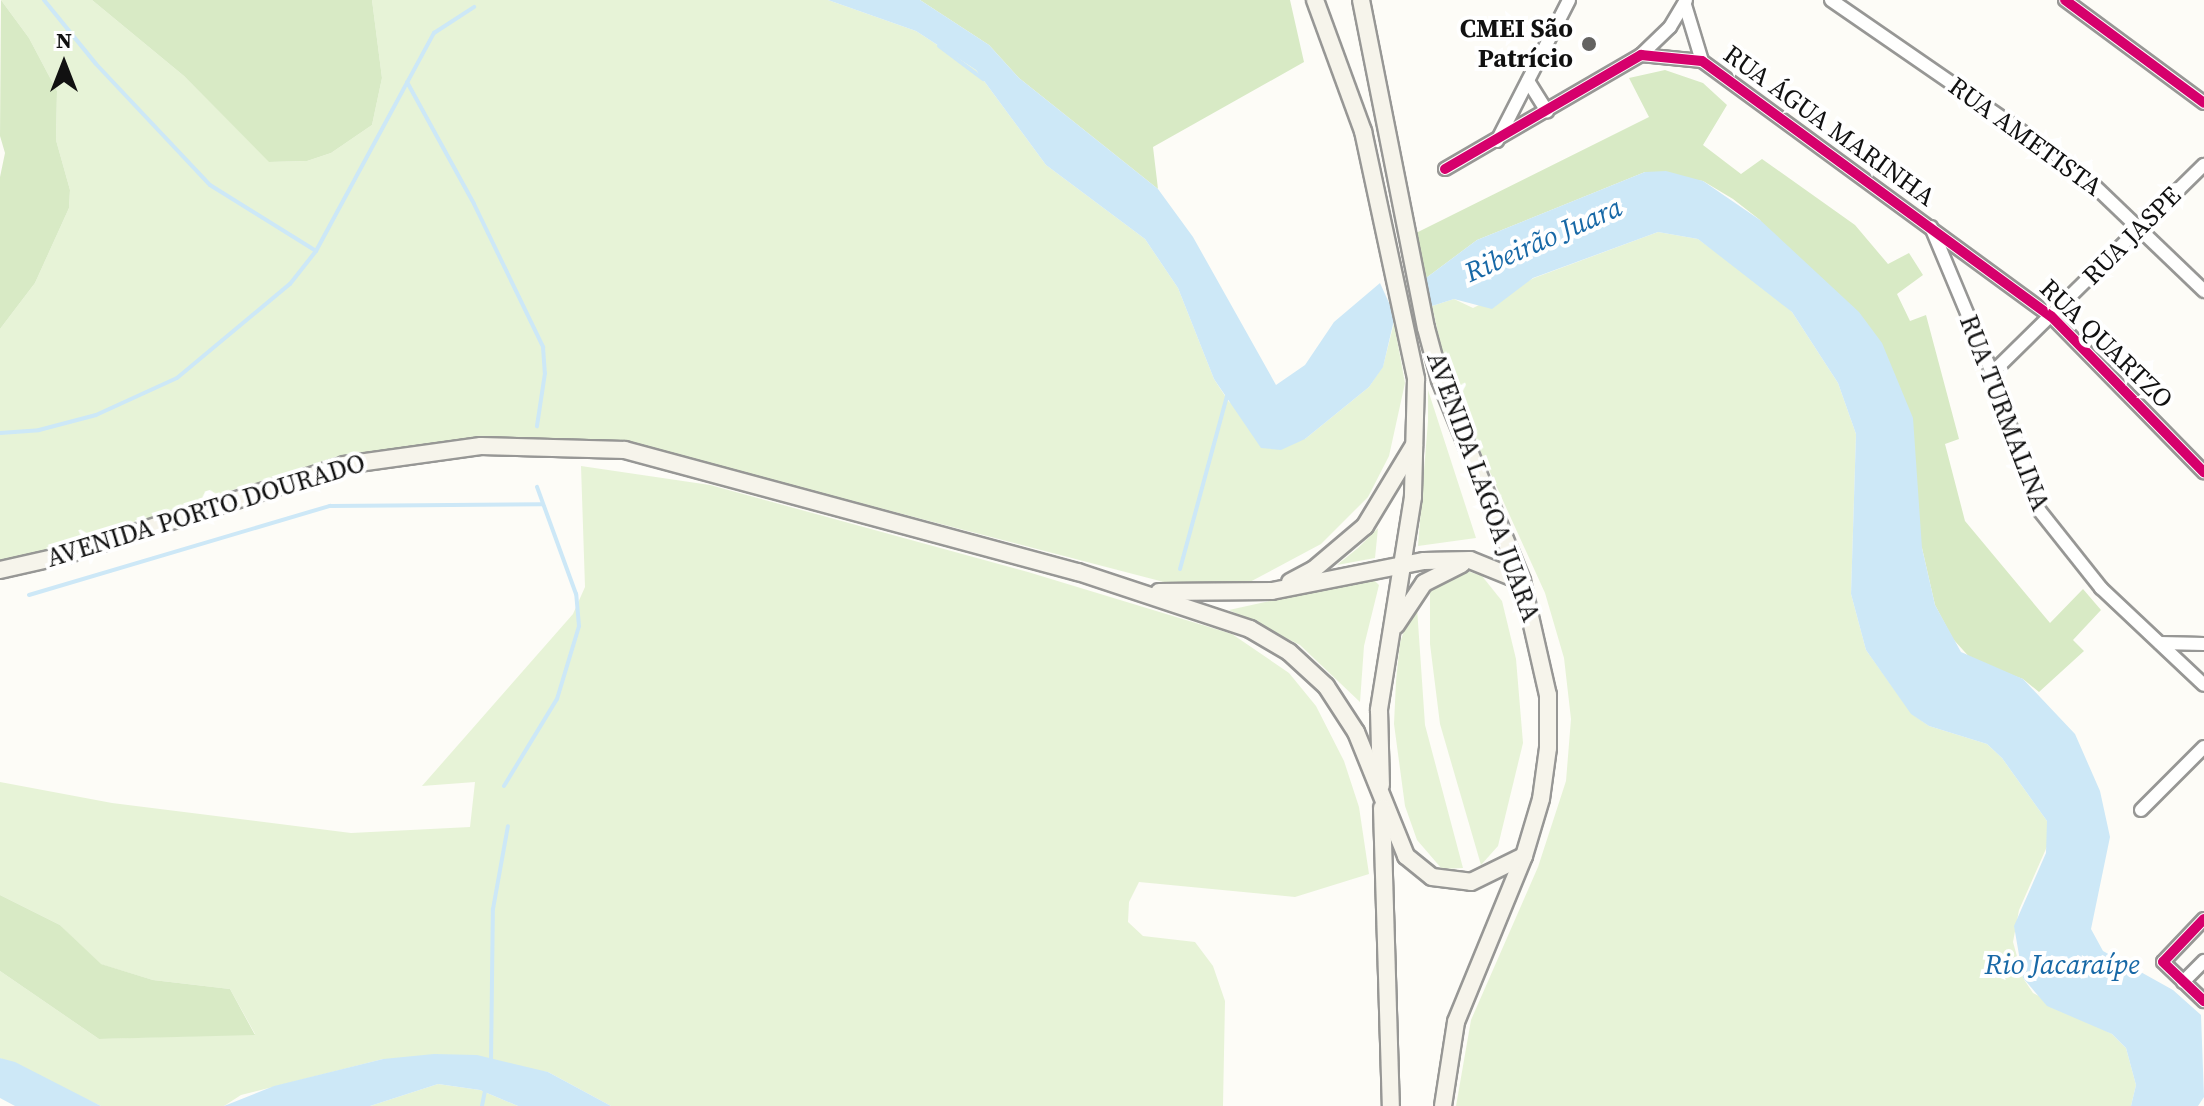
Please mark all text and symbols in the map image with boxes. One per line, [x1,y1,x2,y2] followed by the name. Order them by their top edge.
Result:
[1460,13,1573,74] place label: CMEI São Patrício
[24,24,104,104] north arrow
[56,25,72,55] text: N
[1580,35,1598,53] marker: CMEI São Patrício
[1717,39,1941,213] street label: RUA ÁGUA MARINHA
[1942,71,2108,203] street label: RUA AMETISTA
[2076,180,2188,292] street label: RUA JASPE
[1459,189,1627,289] water label: Ribeirão Juara
[2033,273,2179,415] street label: RUA QUARTZO
[1952,311,2056,515] street label: RUA TURMALINA
[1420,348,1546,626] street label: AVENIDA LAGOA JUARA
[43,448,369,574] street label: AVENIDA PORTO DOURADO
[1984,947,2140,981] water label: Rio Jacaraípe

